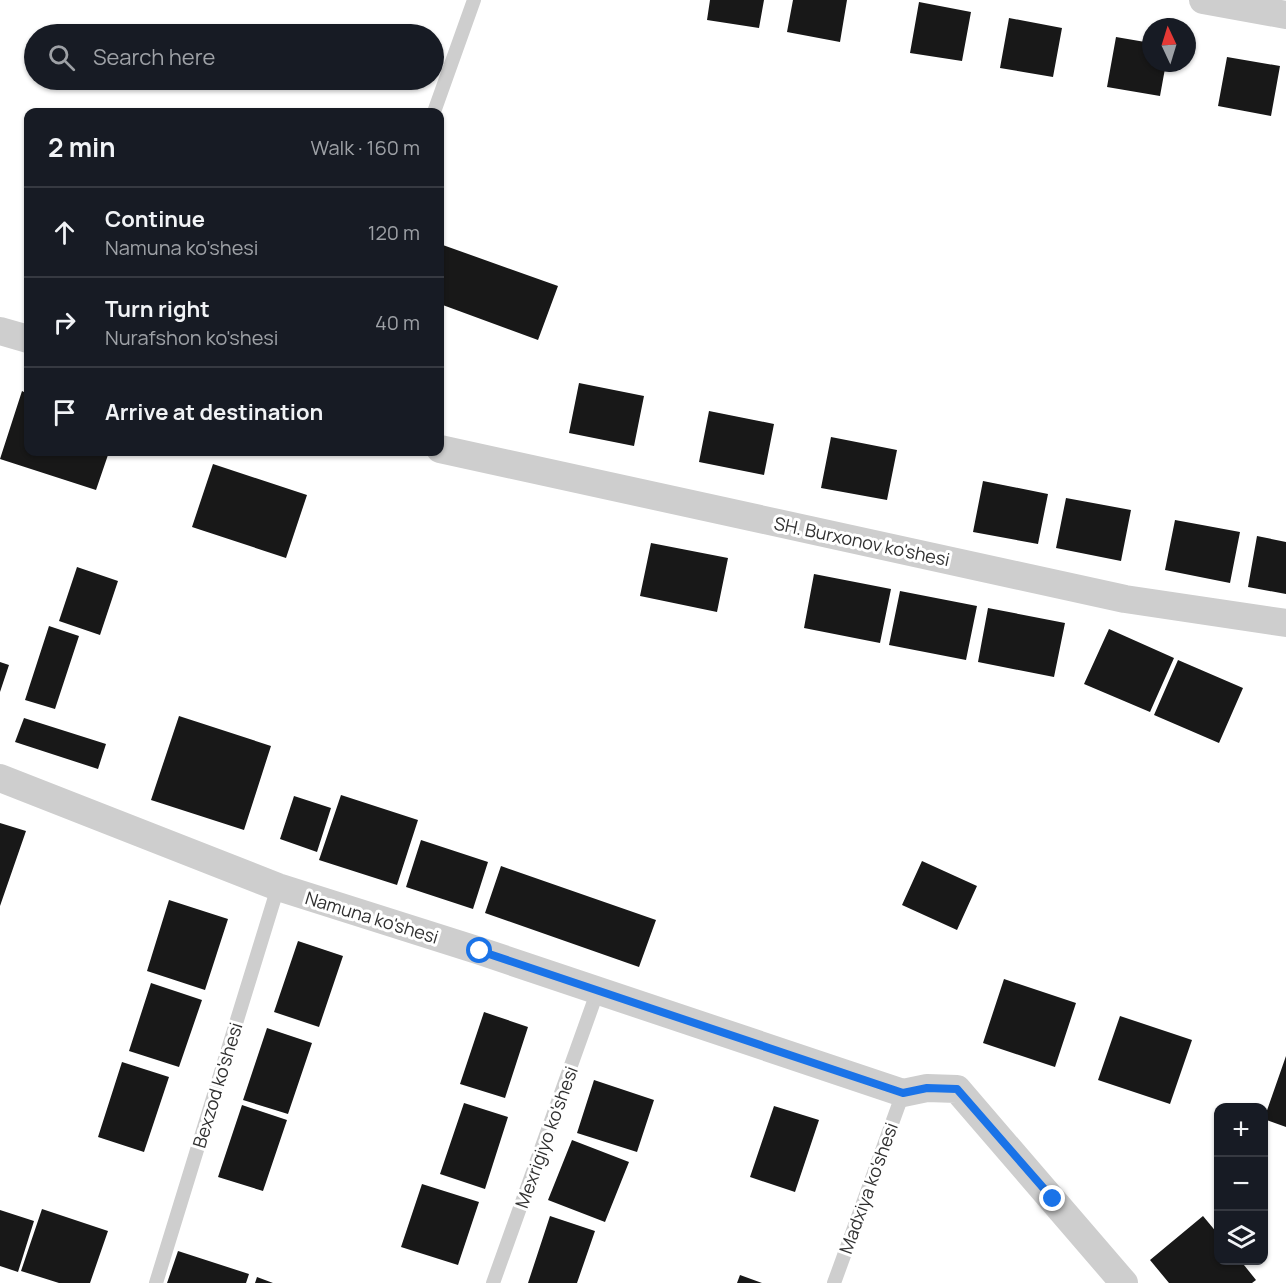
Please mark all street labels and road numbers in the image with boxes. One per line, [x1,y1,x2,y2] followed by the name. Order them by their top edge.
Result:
[772,511,952,571] street label: SH. Burxonov ko'shesi
[302,885,442,949] street label: Namuna ko'shesi
[187,1019,247,1151] street label: Bexzod ko'shesi
[509,1063,583,1211] street label: Mexrigiyo ko'shesi
[833,1119,903,1257] street label: Madxiya ko'shesi

